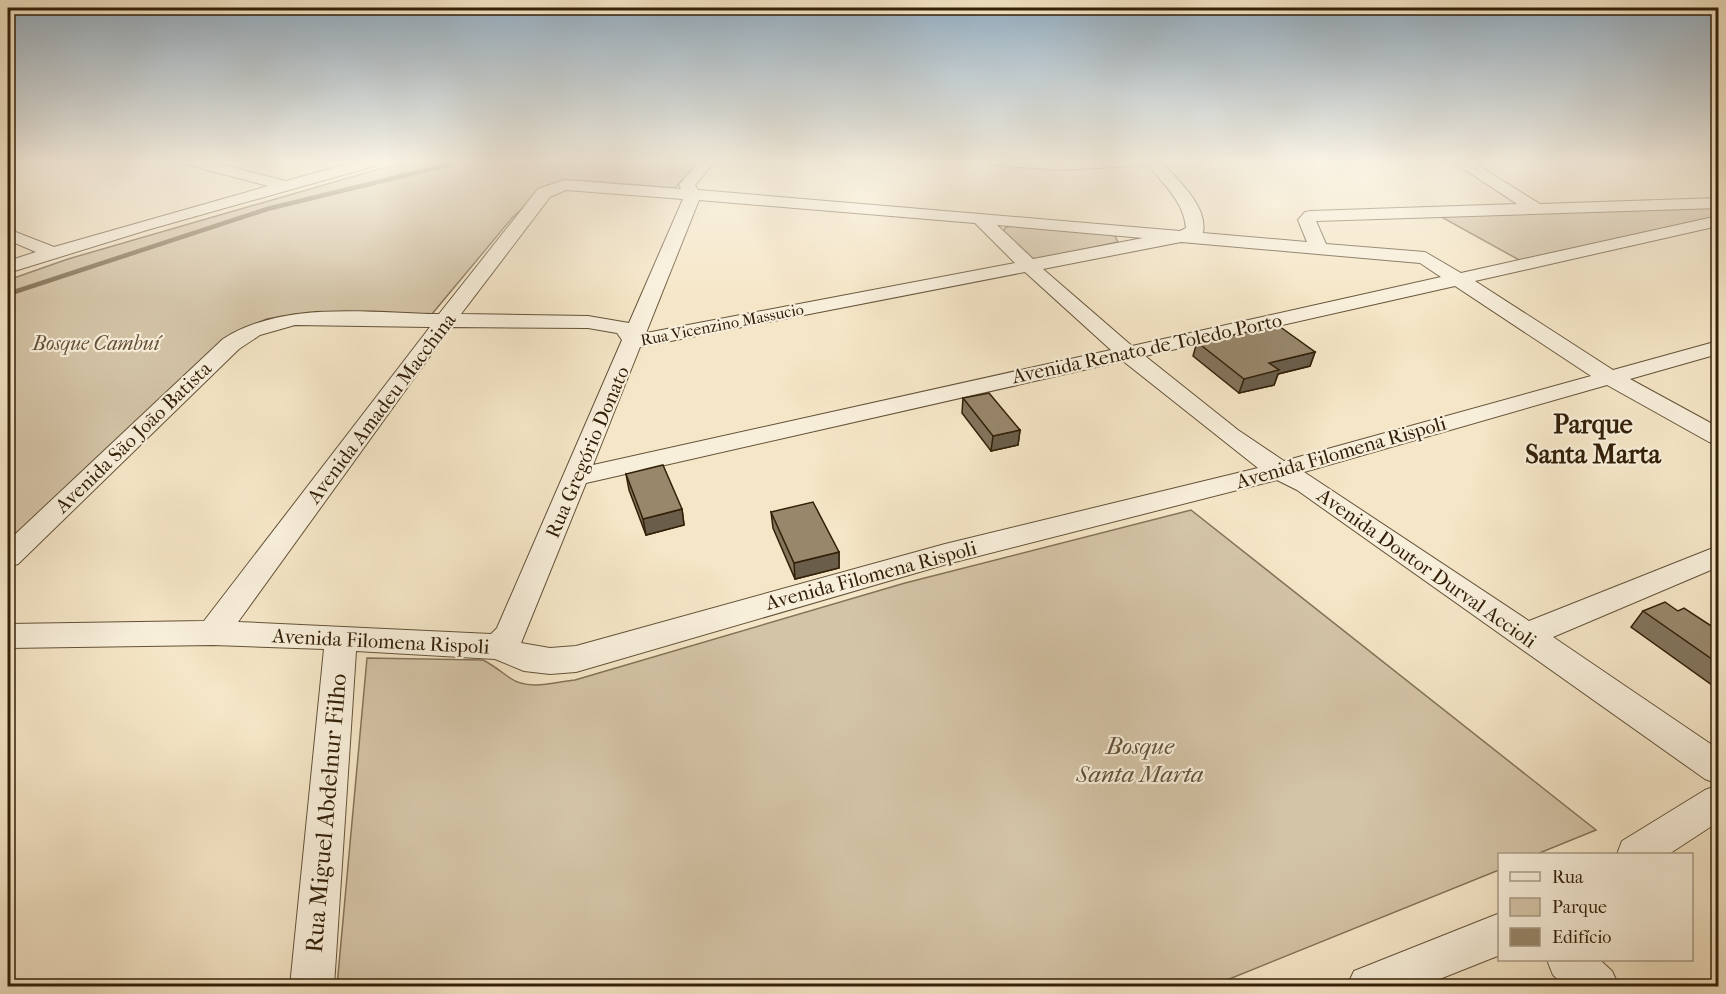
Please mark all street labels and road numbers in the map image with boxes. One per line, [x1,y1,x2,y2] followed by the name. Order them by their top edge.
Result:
[639,299,805,350] street label: Rua Vicenzino Massucio
[302,308,461,509] street label: Avenida Amadeu Macchina
[1009,309,1284,389] street label: Avenida Renato de Toledo Porto
[50,356,217,519] street label: Avenida São João Batista
[541,363,634,541] street label: Rua Gregório Donato
[1232,411,1449,494] street label: Avenida Filomena Rispoli
[1312,483,1541,653] street label: Avenida Doutor Durval Accioli
[762,536,979,615] street label: Avenida Filomena Rispoli
[271,624,490,659] street label: Avenida Filomena Rispoli
[300,672,352,954] street label: Rua Miguel Abdelnur Filho

